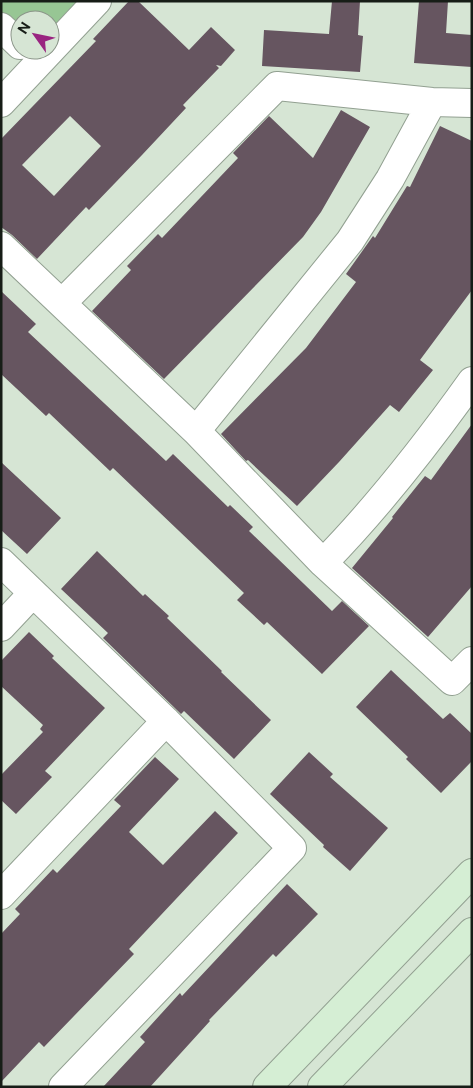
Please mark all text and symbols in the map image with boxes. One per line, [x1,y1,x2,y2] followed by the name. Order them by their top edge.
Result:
[10,10,60,60] north arrow
[14,19,34,37] text: N

